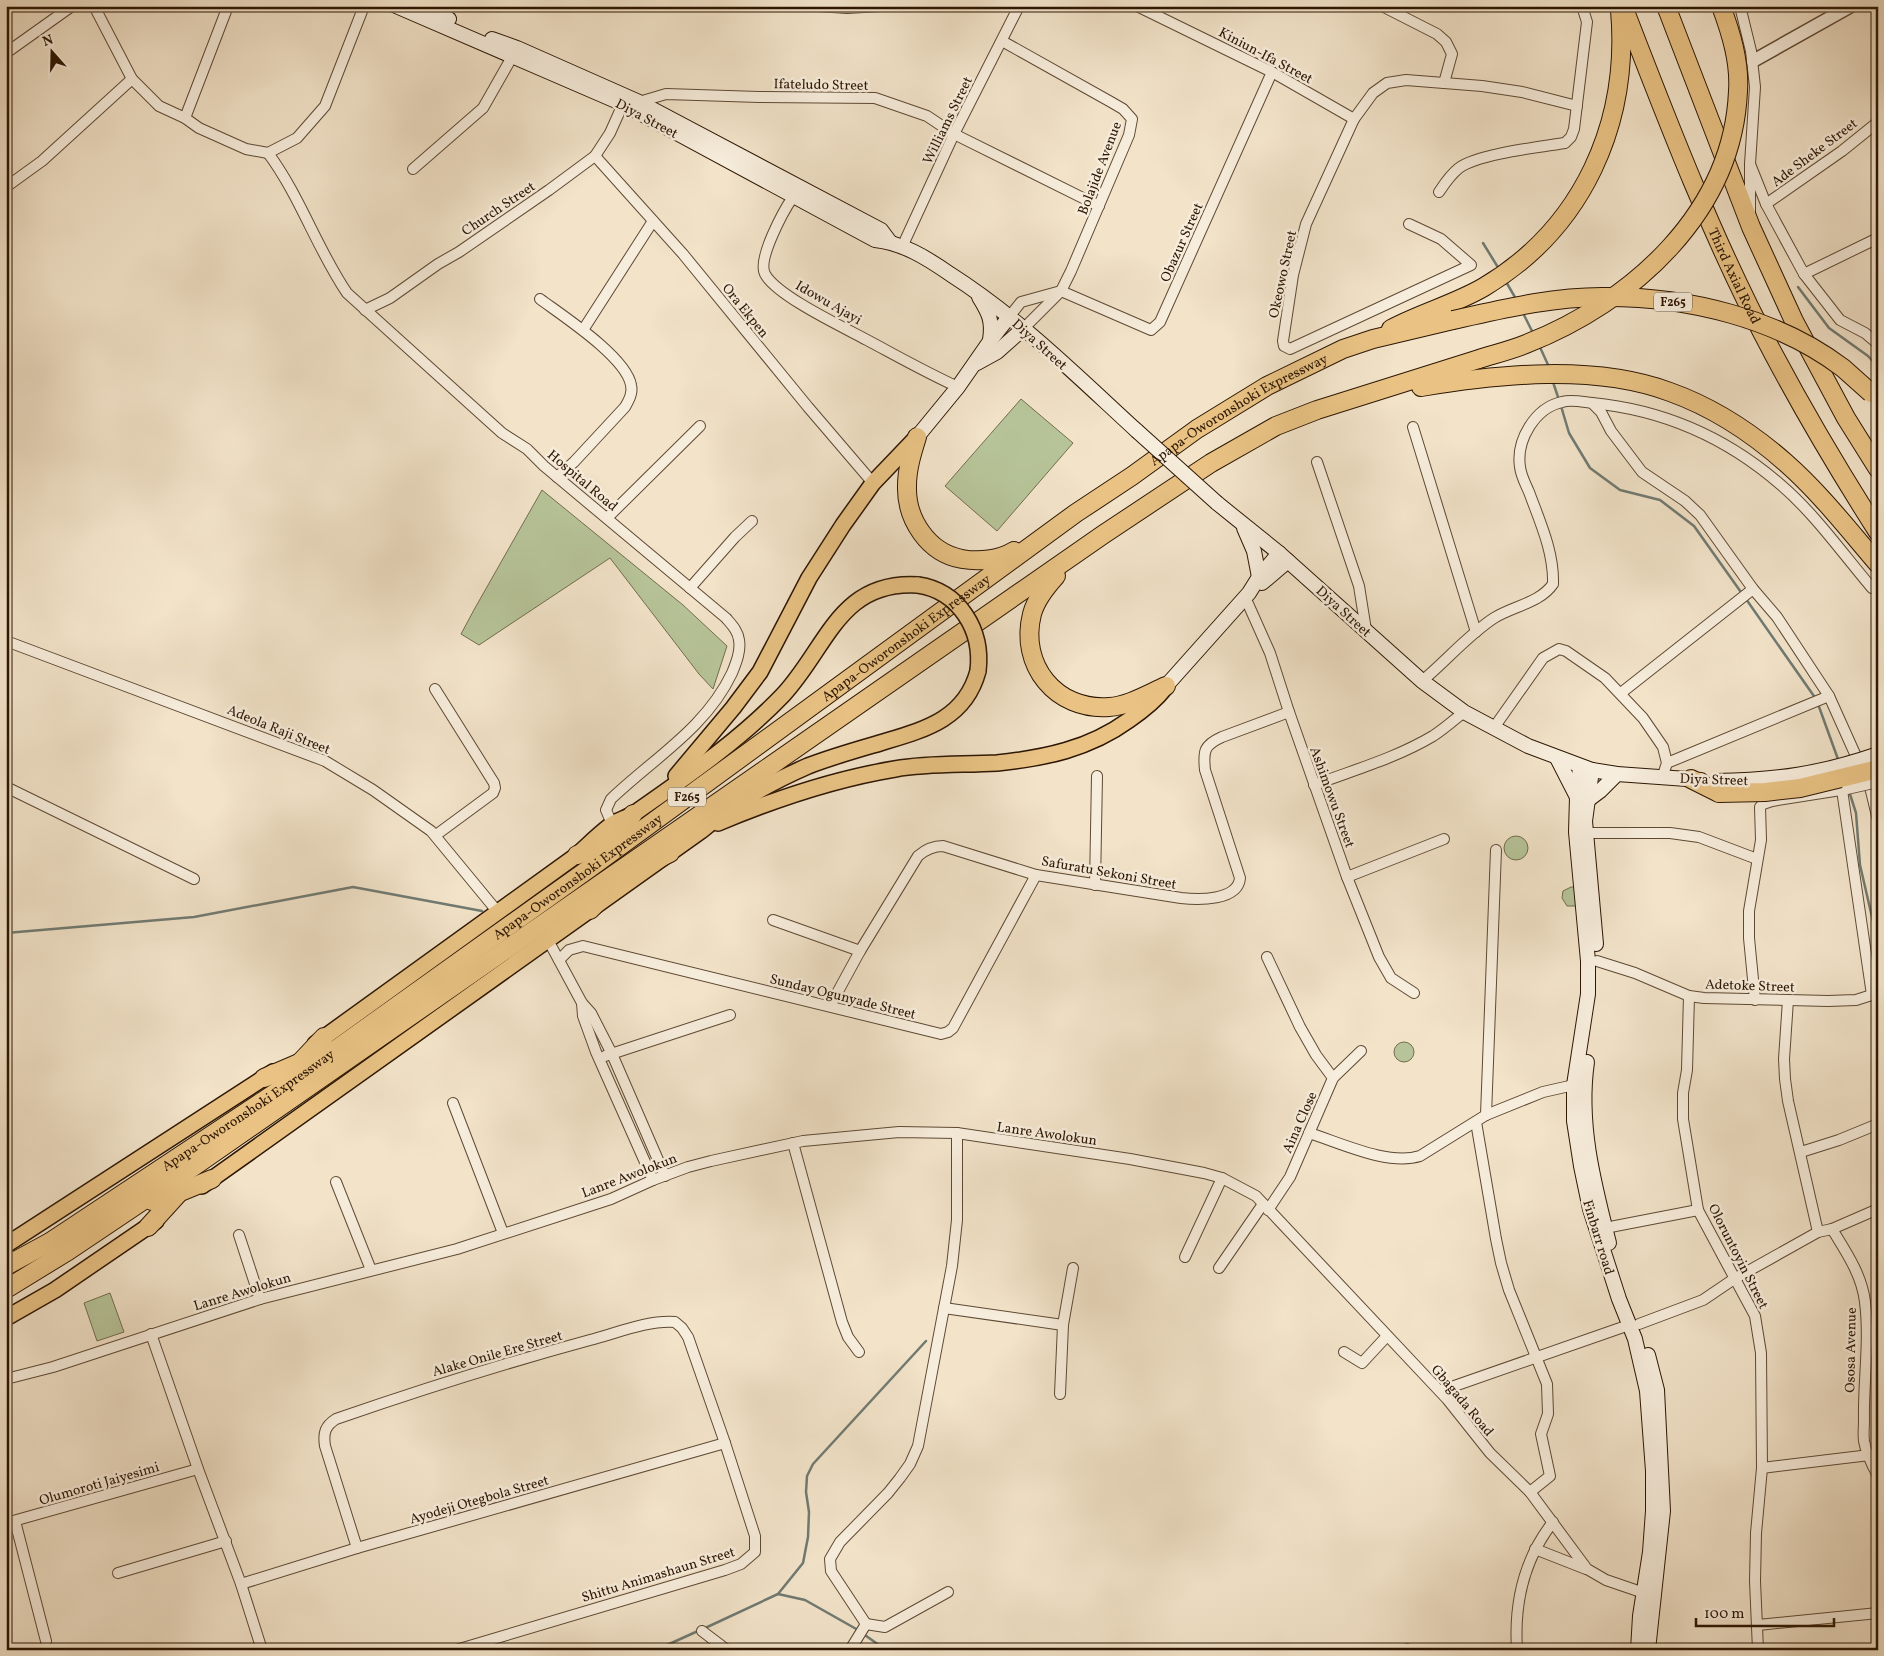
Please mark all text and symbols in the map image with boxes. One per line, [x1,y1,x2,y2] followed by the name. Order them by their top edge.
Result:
[1215,23,1316,89] street label: Kiniun-Ifa Street
[28,28,78,78] north arrow
[40,31,56,52] text: N
[919,74,978,168] street label: Williams Street
[773,75,869,96] street label: Ifateludo Street
[612,95,681,144] street label: Diya Street
[1768,115,1862,192] street label: Ade Sheke Street
[1074,119,1127,218] street label: Bolajide Avenue
[458,178,539,241] street label: Church Street
[1156,200,1208,285] street label: Obazur Street
[1703,225,1764,328] street label: Third Axial Road
[1265,229,1302,320] street label: Okeowo Street
[792,277,865,330] street label: Idowu Ajayi
[717,280,773,342] street label: Ora Ekpen
[1654,292,1692,312] road number: F265
[1007,315,1071,375] street label: Diya Street
[1146,350,1332,471] street label: Apapa-Oworonshoki Expressway
[543,446,621,516] street label: Hospital Road
[818,570,995,707] street label: Apapa-Oworonshoki Expressway
[1311,582,1375,642] street label: Diya Street
[224,701,333,760] street label: Adeola Raji Street
[1304,744,1359,851] street label: Ashimowu Street
[1679,770,1749,791] street label: Diya Street
[668,788,706,806] road number: F265
[490,810,667,945] street label: Apapa-Oworonshoki Expressway
[1040,852,1178,895] street label: Safuratu Sekoni Street
[768,970,918,1025] street label: Sunday Ogunyade Street
[1705,975,1795,998] street label: Adetoke Street
[159,1045,339,1176] street label: Apapa-Oworonshoki Expressway
[1278,1088,1323,1156] street label: Aina Close
[996,1118,1098,1151] street label: Lanre Awolokun
[579,1149,680,1203] street label: Lanre Awolokun
[1577,1198,1618,1277] street label: Finbarr road
[1703,1201,1772,1313] street label: Oloruntoyin Street
[191,1269,293,1316] street label: Lanre Awolokun
[1841,1307,1862,1393] street label: Ososa Avenue
[430,1327,565,1382] street label: Alake Onile Ere Street
[1426,1361,1498,1441] street label: Gbagada Road
[37,1458,162,1511] street label: Olumoroti Jaiyesimi
[408,1471,551,1529] street label: Ayodeji Otegbola Street
[579,1543,738,1608] street label: Shittu Animashaun Street
[1696,1596,1834,1628] scale bar
[1704,1604,1744,1625] text: 100 m

